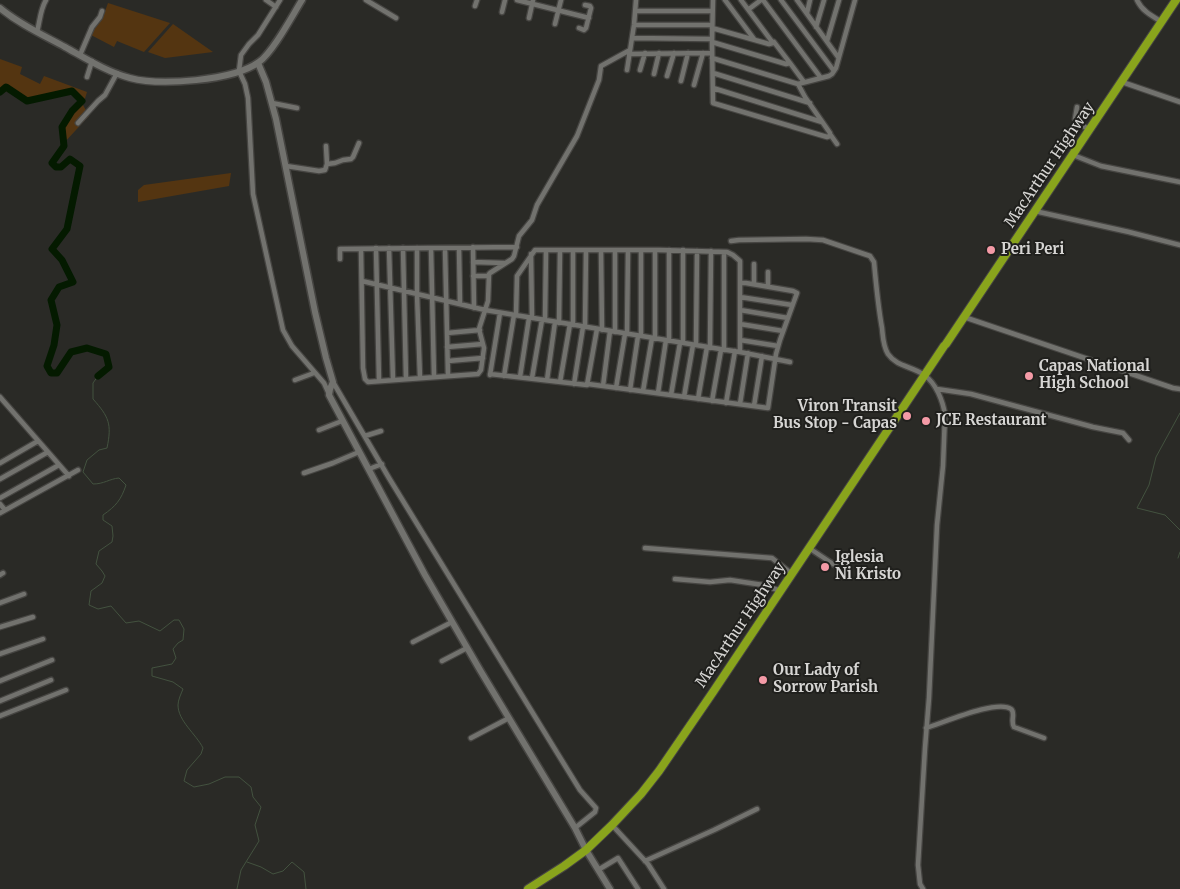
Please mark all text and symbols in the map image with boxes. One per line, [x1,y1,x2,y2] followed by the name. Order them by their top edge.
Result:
[1001,99,1099,231] street label: MacArthur Highway
[1001,241,1064,259] place label: Peri Peri
[985,244,997,256] marker: Peri Peri
[1039,358,1150,393] place label: Capas National High School
[1023,370,1035,382] marker: Capas National High School
[773,398,897,433] place label: Viron Transit Bus Stop - Capas
[901,410,913,422] marker: Viron Transit Bus Stop - Capas
[936,412,1047,430] place label: JCE Restaurant
[920,415,932,427] marker: JCE Restaurant
[835,549,901,584] place label: Iglesia Ni Kristo
[692,559,790,691] street label: MacArthur Highway
[819,561,831,573] marker: Iglesia Ni Kristo
[773,662,878,697] place label: Our Lady of Sorrow Parish
[757,674,769,686] marker: Our Lady of Sorrow Parish

